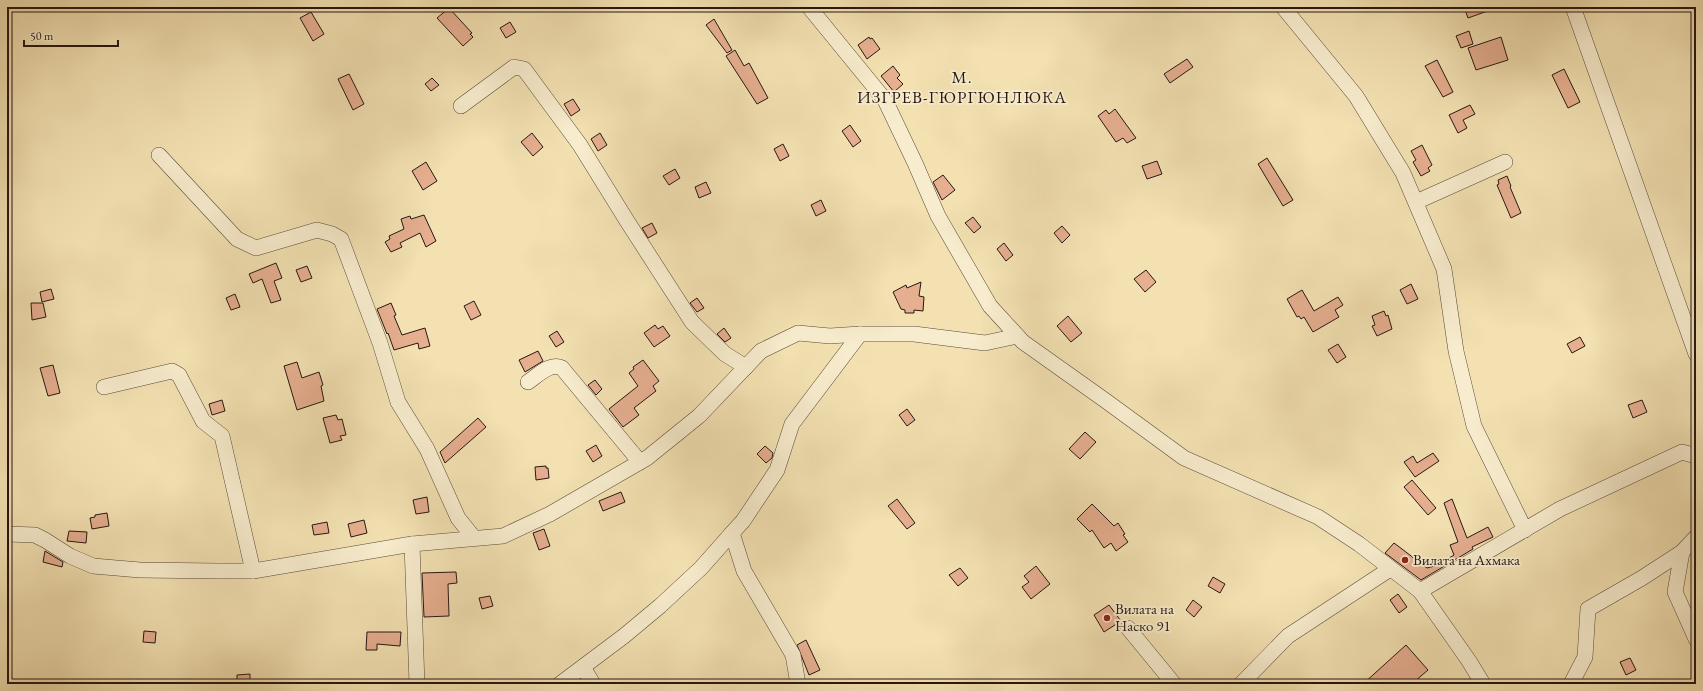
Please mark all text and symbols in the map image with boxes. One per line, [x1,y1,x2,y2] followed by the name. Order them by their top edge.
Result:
[24,22,118,48] scale bar
[30,28,54,44] text: 50 m
[857,66,1067,108] district label: М. ИЗГРЕВ-ГЮРГЮНЛЮКА
[1413,550,1520,569] place label: Вилата на Ахмака
[1400,555,1410,565] marker: Вилата на Ахмака
[1115,599,1174,635] place label: Вилата на Наско 91
[1102,613,1112,623] marker: Вилата на Наско 91

